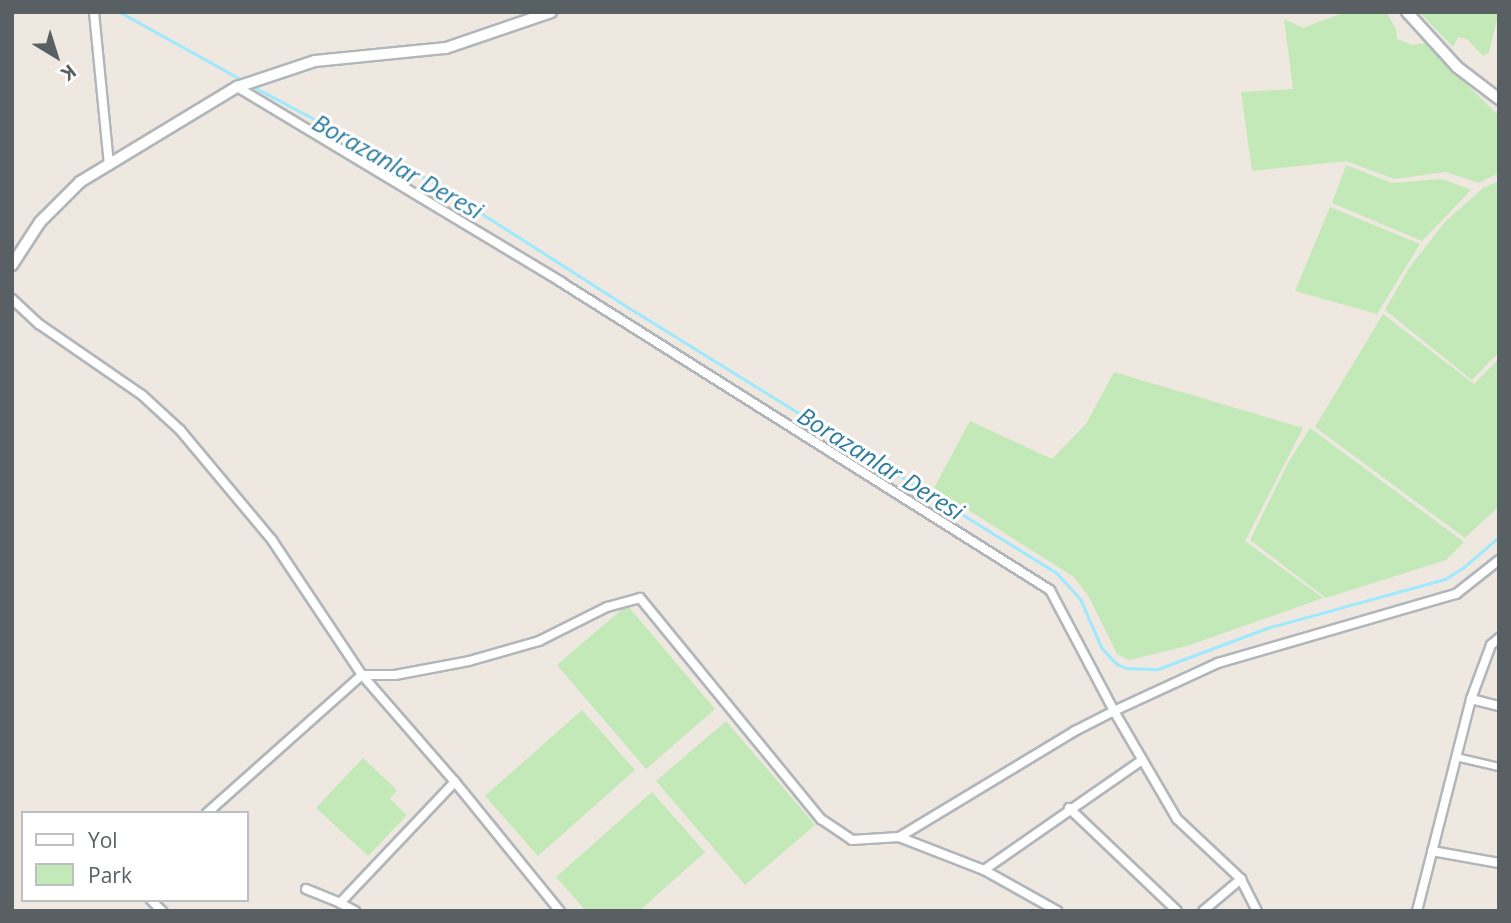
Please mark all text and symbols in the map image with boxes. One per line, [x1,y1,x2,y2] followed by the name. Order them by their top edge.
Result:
[21,21,91,91] north arrow
[56,58,82,87] text: K
[308,107,488,225] water label: Borazanlar Deresi
[793,400,969,526] water label: Borazanlar Deresi
[21,811,248,902] legend
[88,826,118,854] text: Yol
[88,861,132,889] text: Park

